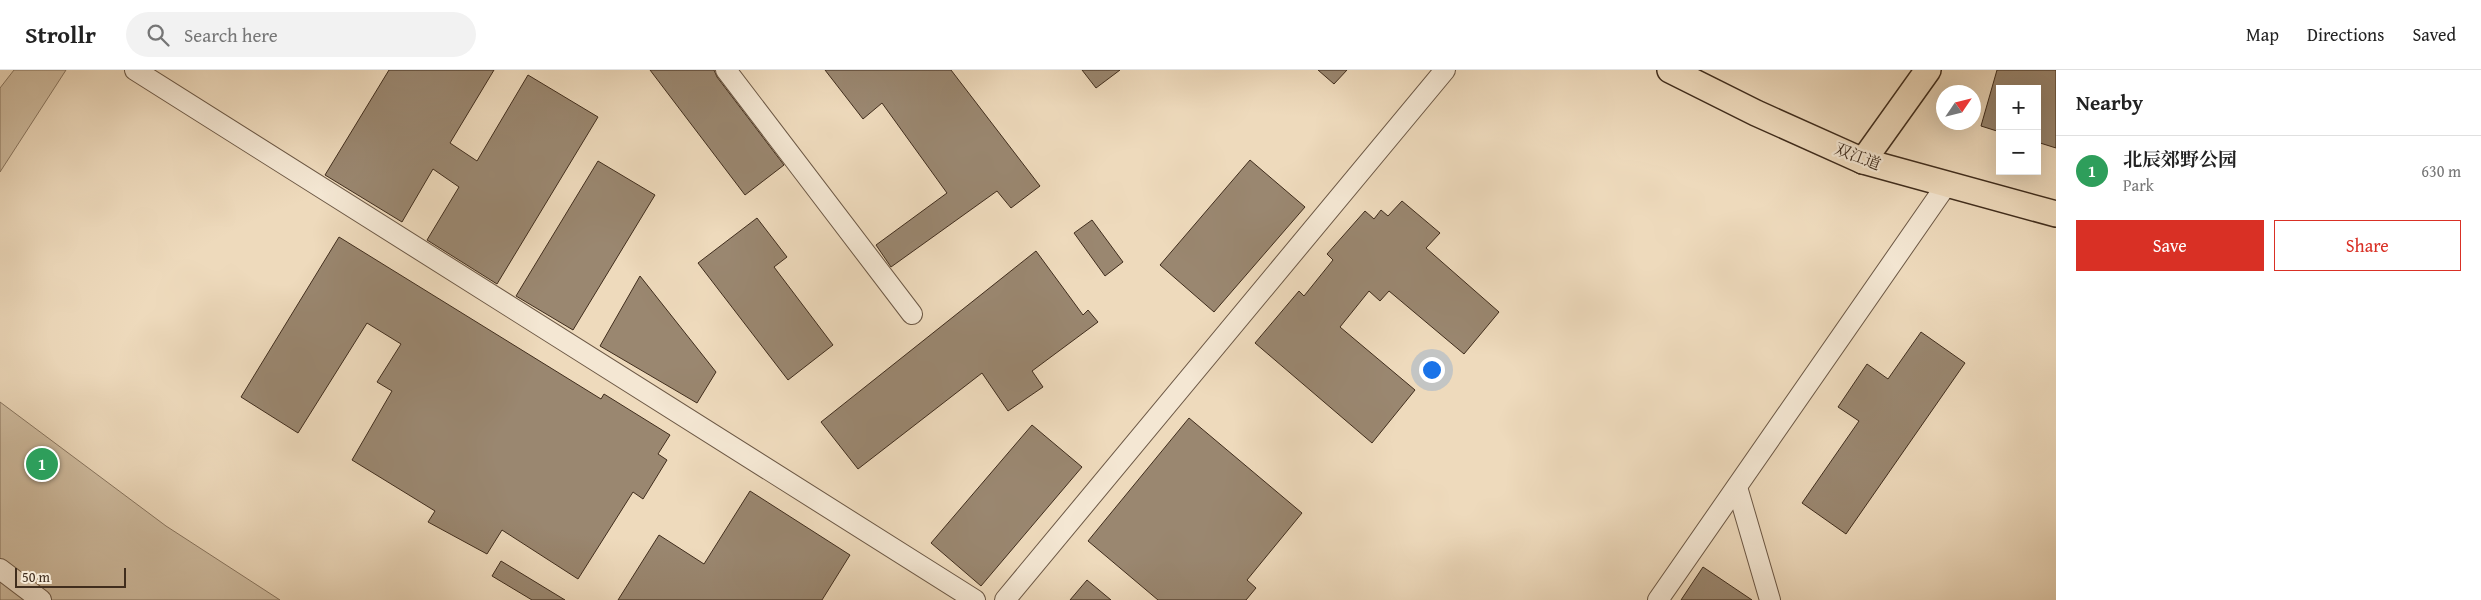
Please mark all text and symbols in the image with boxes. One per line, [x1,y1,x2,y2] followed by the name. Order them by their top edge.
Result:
[126,12,476,57] search box
[25,17,96,52] text: Strollr
[144,21,172,49] icon: search
[184,21,278,49] text: Search here
[2246,21,2279,48] text: Map
[2307,21,2384,48] text: Directions
[2412,21,2456,48] text: Saved
[1936,85,1981,130] north arrow
[1996,85,2041,175] map controls
[1996,85,2041,130] button: +
[2076,87,2143,118] text: Nearby
[1996,130,2041,175] button: −
[1831,136,1885,176] street label: 双江道
[2123,145,2237,173] text: 北辰郊野公园
[2088,159,2096,183] text: 1
[2421,159,2461,183] text: 630 m
[2123,173,2154,197] text: Park
[2076,220,2264,271] button: Save
[2274,220,2461,271] button: Share
[1419,357,1445,383] your location
[26,445,58,483] pin: 1
[15,565,126,588] scale bar
[22,567,50,587] text: 50 m

